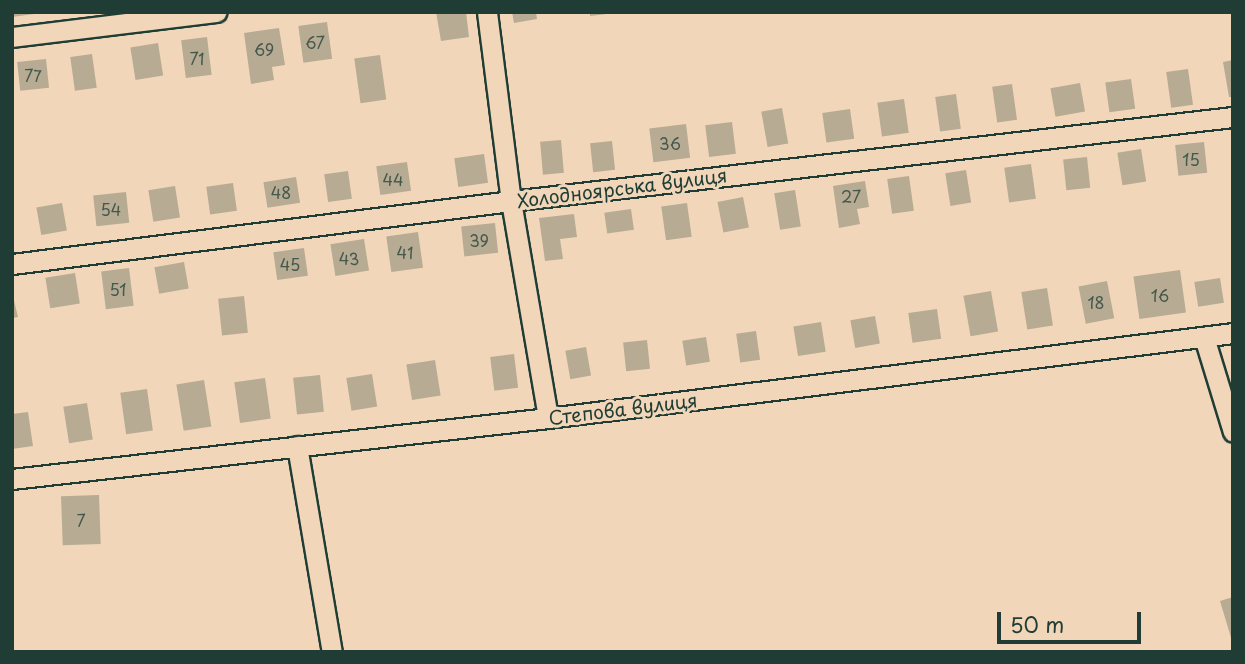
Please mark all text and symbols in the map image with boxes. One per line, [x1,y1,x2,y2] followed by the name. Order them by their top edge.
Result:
[305,32,325,52] house number: 67
[254,39,274,59] house number: 69
[190,48,204,68] house number: 71
[24,65,42,85] house number: 77
[659,133,681,153] house number: 36
[1182,149,1200,169] house number: 15
[515,164,729,212] street label: Холодноярська вулиця
[382,169,404,189] house number: 44
[271,182,291,202] house number: 48
[841,186,861,206] house number: 27
[101,199,121,219] house number: 54
[469,230,489,250] house number: 39
[397,242,413,262] house number: 41
[339,248,359,268] house number: 43
[280,254,300,274] house number: 45
[109,279,127,299] house number: 51
[1151,285,1169,305] house number: 16
[1087,292,1105,312] house number: 18
[547,389,699,429] street label: Степова вулиця
[76,510,86,530] house number: 7
[1000,598,1144,642] scale bar
[1010,608,1064,640] text: 50 m

